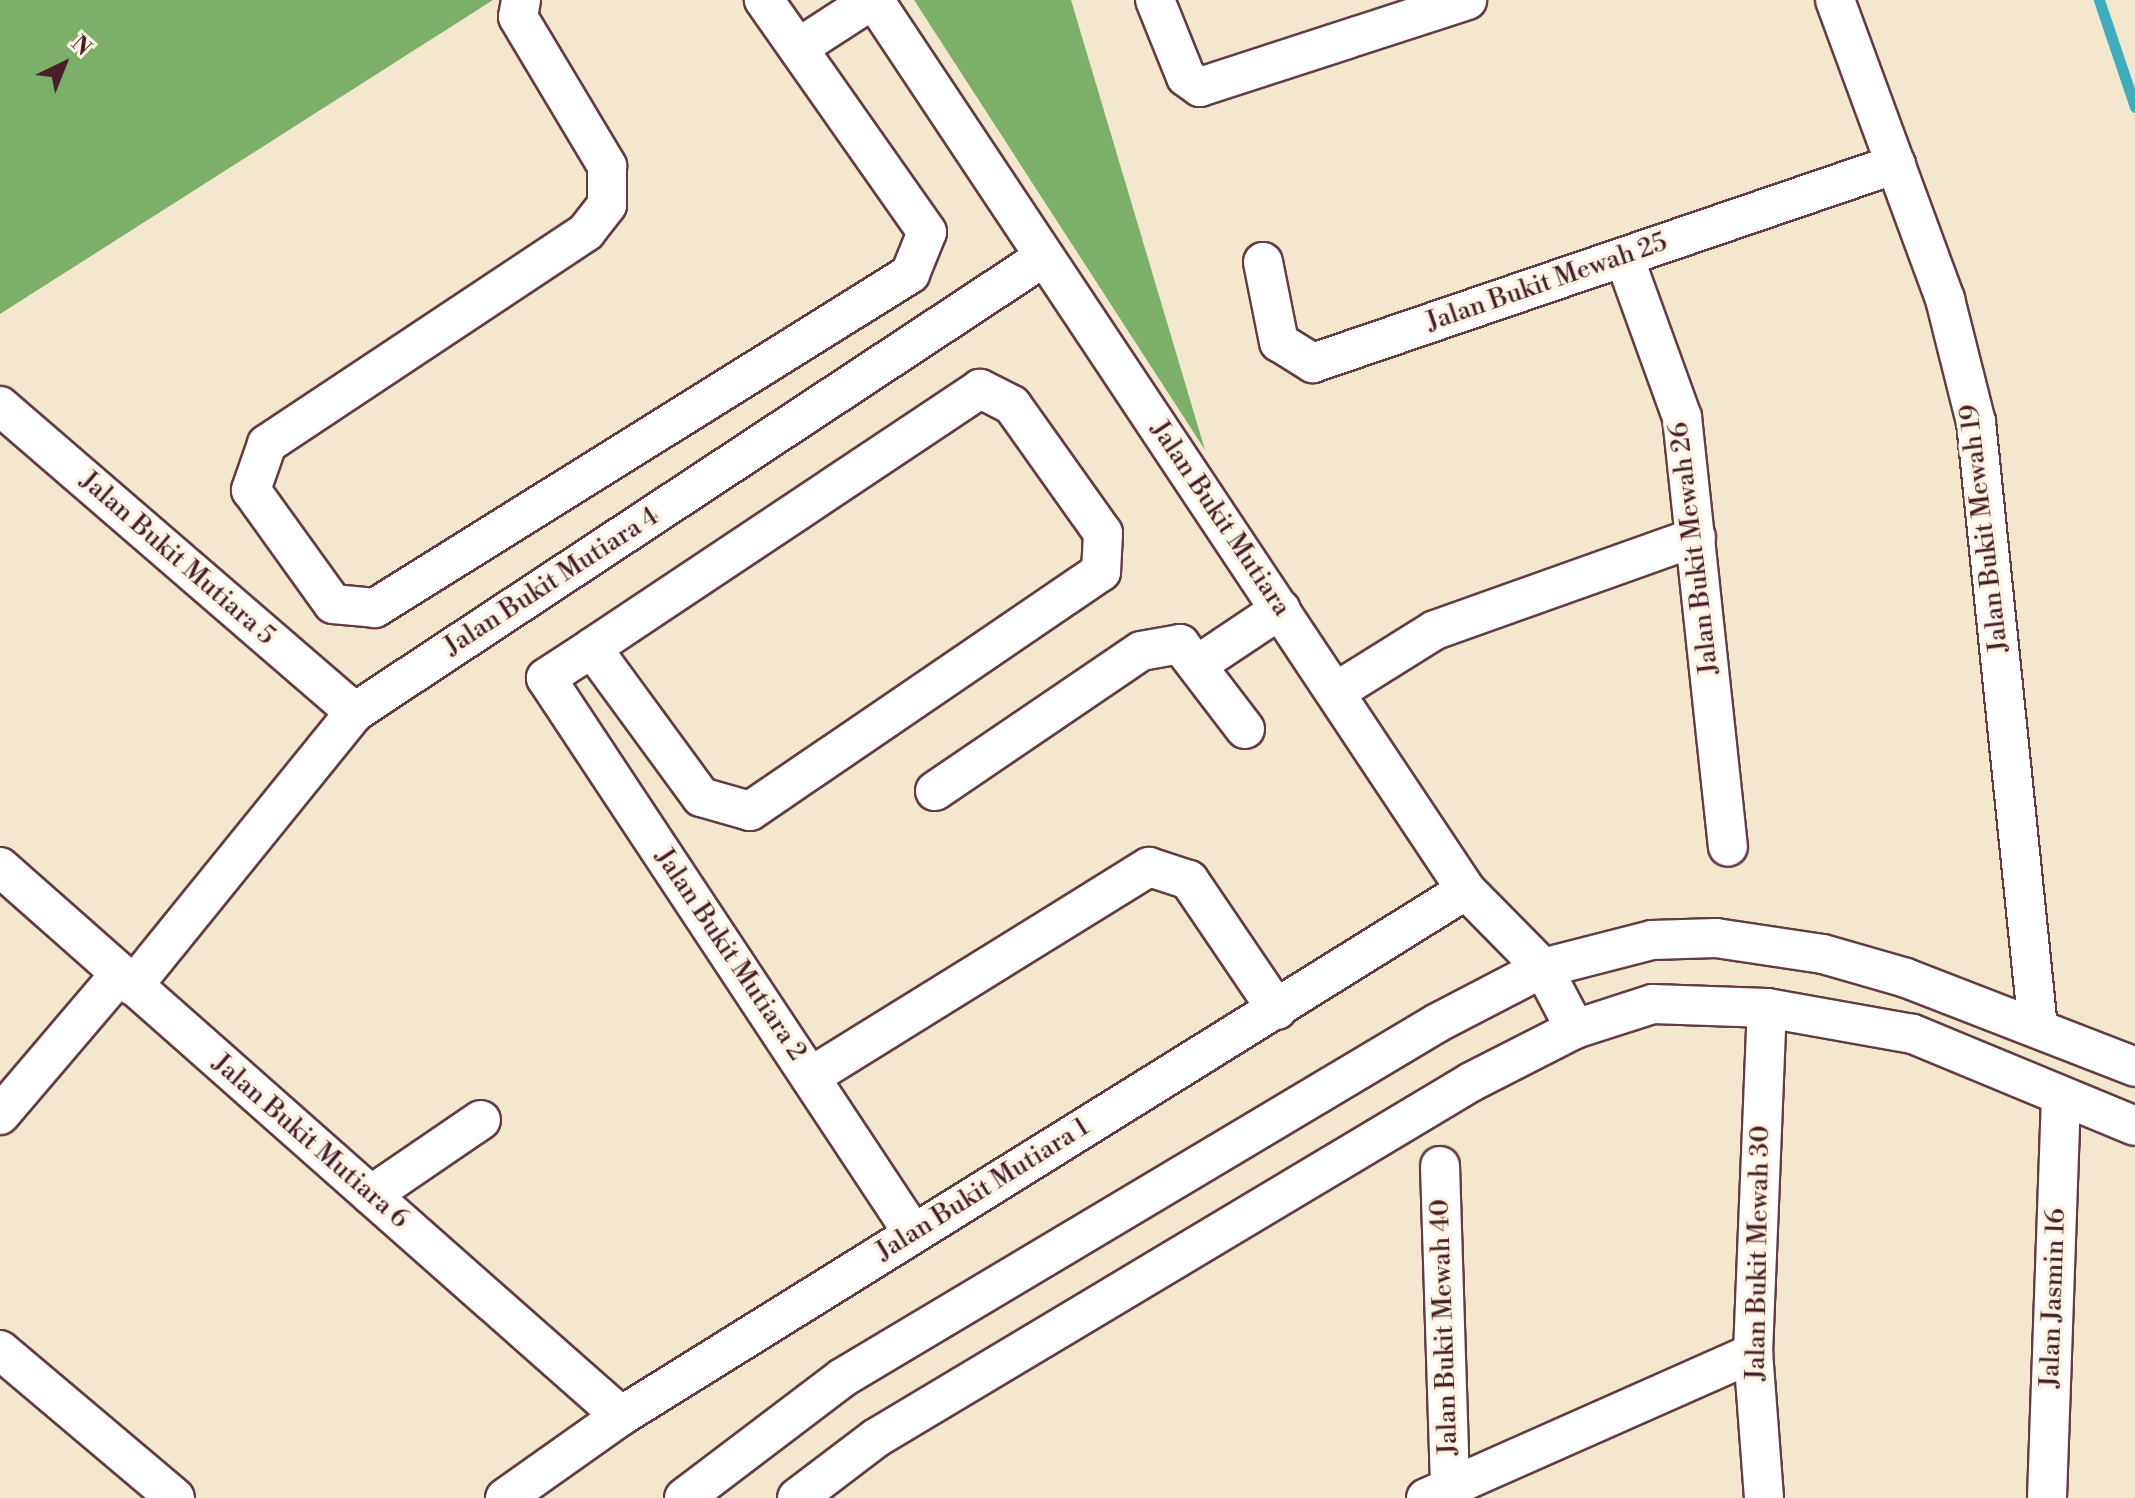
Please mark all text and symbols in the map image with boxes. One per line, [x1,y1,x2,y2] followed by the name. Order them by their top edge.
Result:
[24,24,104,104] north arrow
[65,30,96,62] text: N
[1422,227,1672,339] street label: Jalan Bukit Mewah 25
[1954,402,2016,654] street label: Jalan Bukit Mewah 19
[1143,416,1297,622] street label: Jalan Bukit Mutiara
[1664,420,1726,676] street label: Jalan Bukit Mewah 26
[73,466,281,652] street label: Jalan Bukit Mutiara 5
[439,501,665,663] street label: Jalan Bukit Mutiara 4
[648,843,812,1067] street label: Jalan Bukit Mutiara 2
[206,1048,414,1236] street label: Jalan Bukit Mutiara 6
[871,1112,1095,1268] street label: Jalan Bukit Mutiara 1
[1741,1125,1777,1381] street label: Jalan Bukit Mewah 30
[1425,1198,1465,1456] street label: Jalan Bukit Mewah 40
[2035,1208,2073,1388] street label: Jalan Jasmin 16

